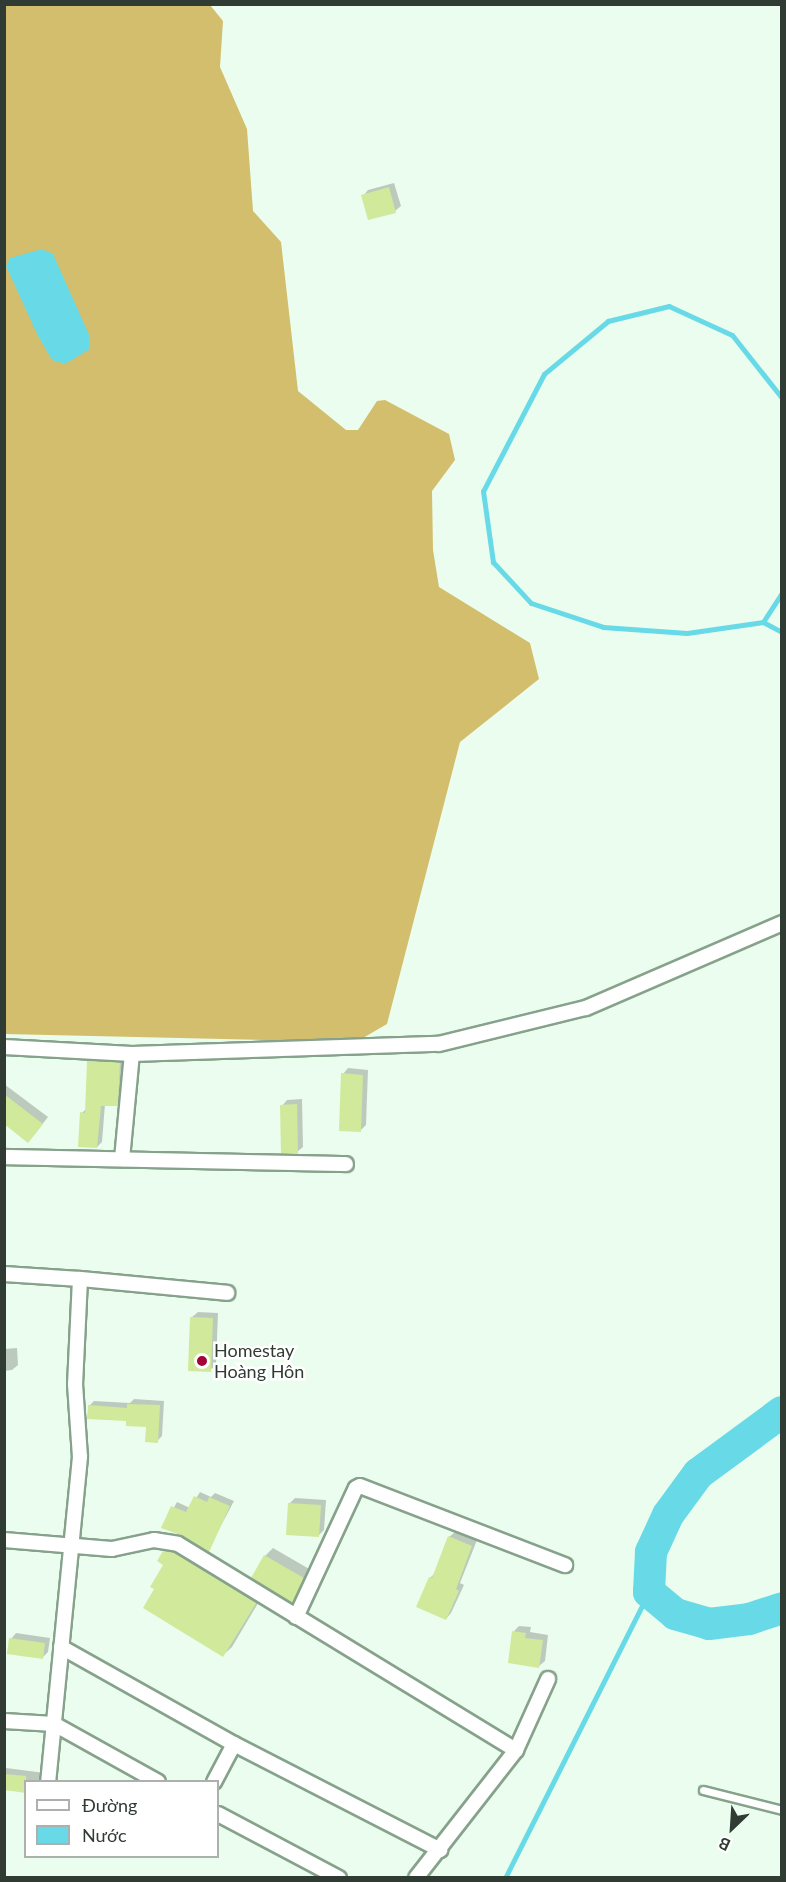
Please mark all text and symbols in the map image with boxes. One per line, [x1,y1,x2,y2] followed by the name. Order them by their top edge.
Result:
[214,1340,304,1382] place label: Homestay Hoàng Hôn
[195,1354,209,1368] marker: Homestay Hoàng Hôn
[24,1780,219,1858] legend
[82,1794,137,1816] text: Đường
[702,1798,762,1858] north arrow
[82,1824,127,1846] text: Nước
[715,1834,733,1856] text: B

